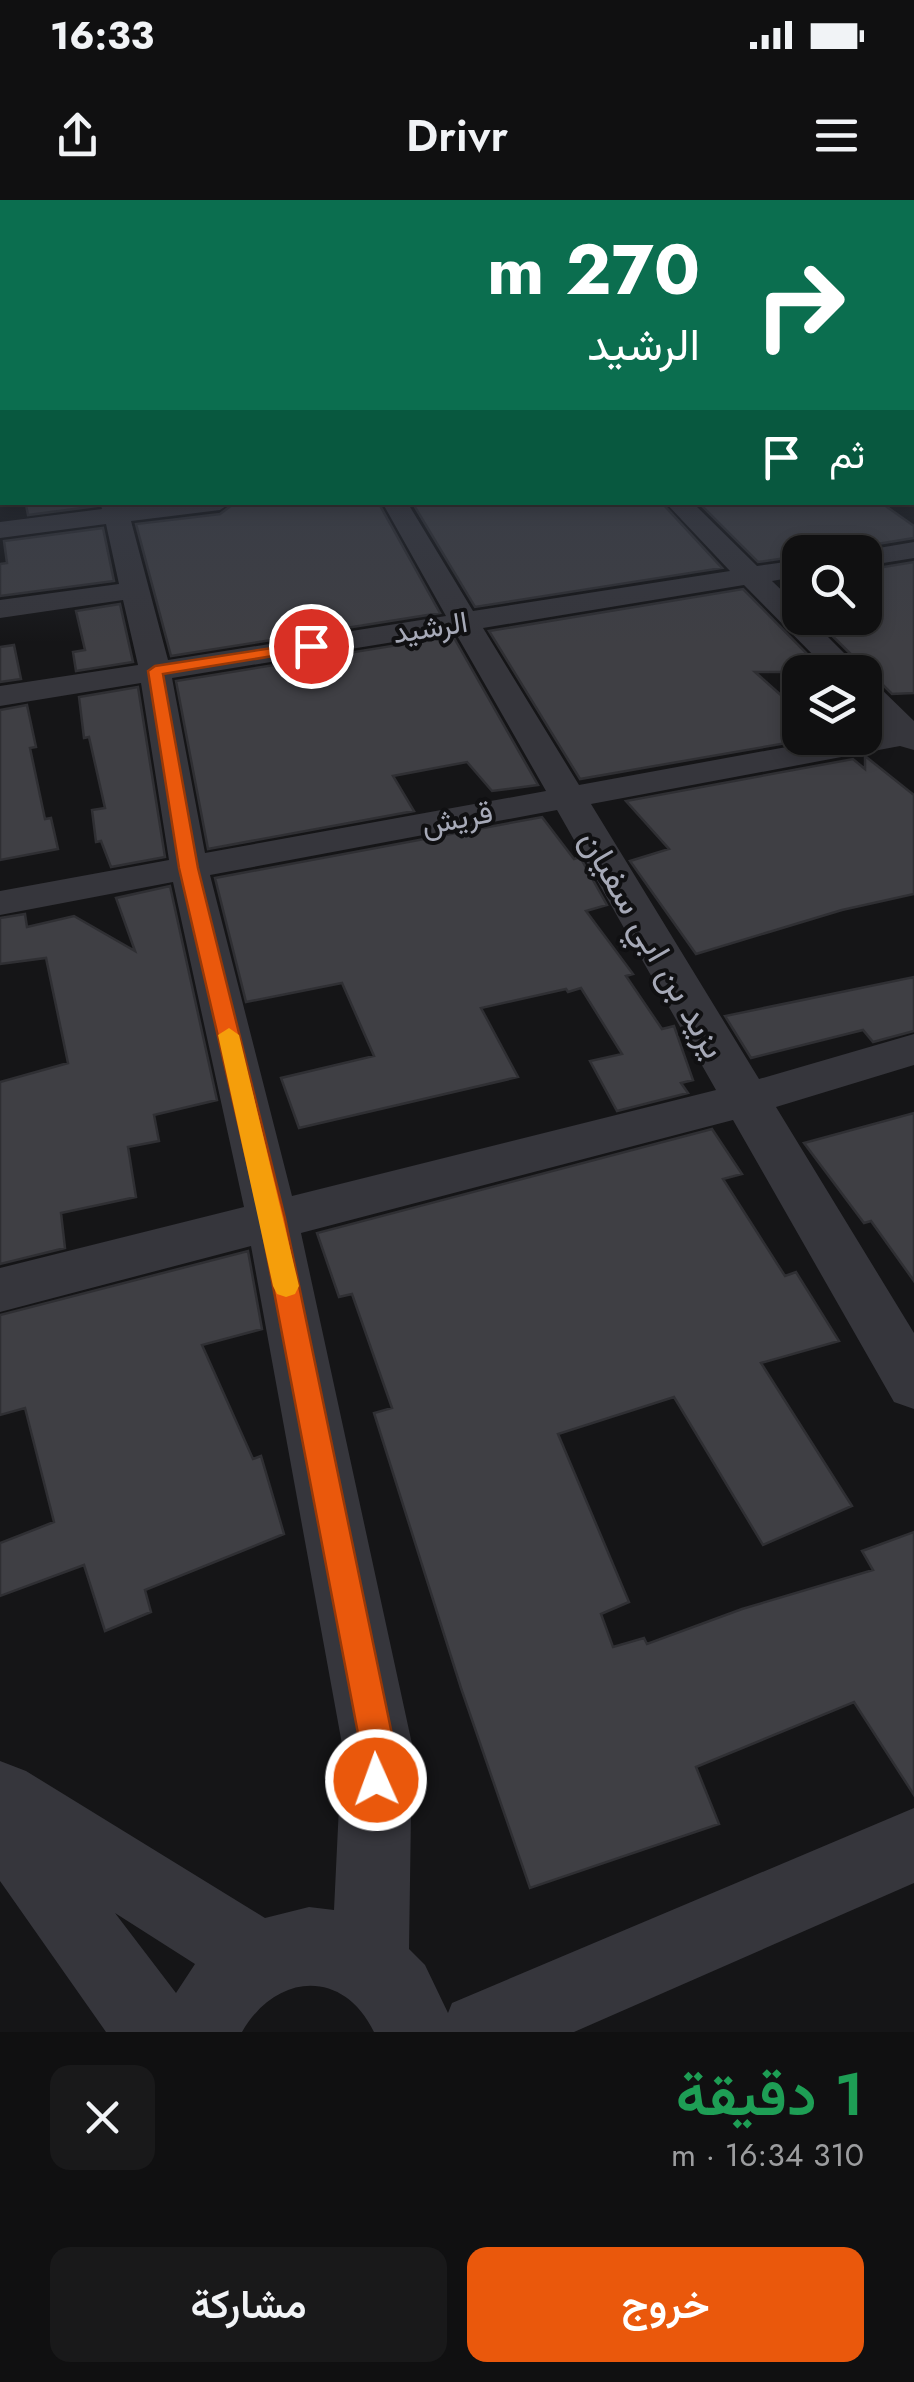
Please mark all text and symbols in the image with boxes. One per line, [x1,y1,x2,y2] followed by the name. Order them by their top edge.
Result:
[50,8,154,63] text: 16:33
[406,103,508,168] text: Drivr
[50,108,105,163] icon: share
[809,108,864,163] icon: menu
[487,219,700,320] text: 270 m
[735,240,865,370] icon: right
[587,312,700,377] text: الرشيد
[829,427,865,482] text: ثم
[754,430,809,485] icon: arrive
[782,535,882,755] map controls
[782,535,882,635] button: search
[389,600,471,654] street label: الرشيد
[269,604,354,689] pin
[284,619,339,674] icon: arrive
[782,655,882,755] button: layers
[418,790,496,846] street label: قريش
[564,820,739,1070] street label: يزيد بن ابي سفيان
[324,1728,428,1832] position arrow
[676,2051,864,2138] text: 1 دقيقة
[50,2065,155,2170] button: close
[671,2132,864,2178] text: 310 m · 16:34
[50,2247,447,2362] button: مشاركة
[467,2247,864,2362] button: خروج

